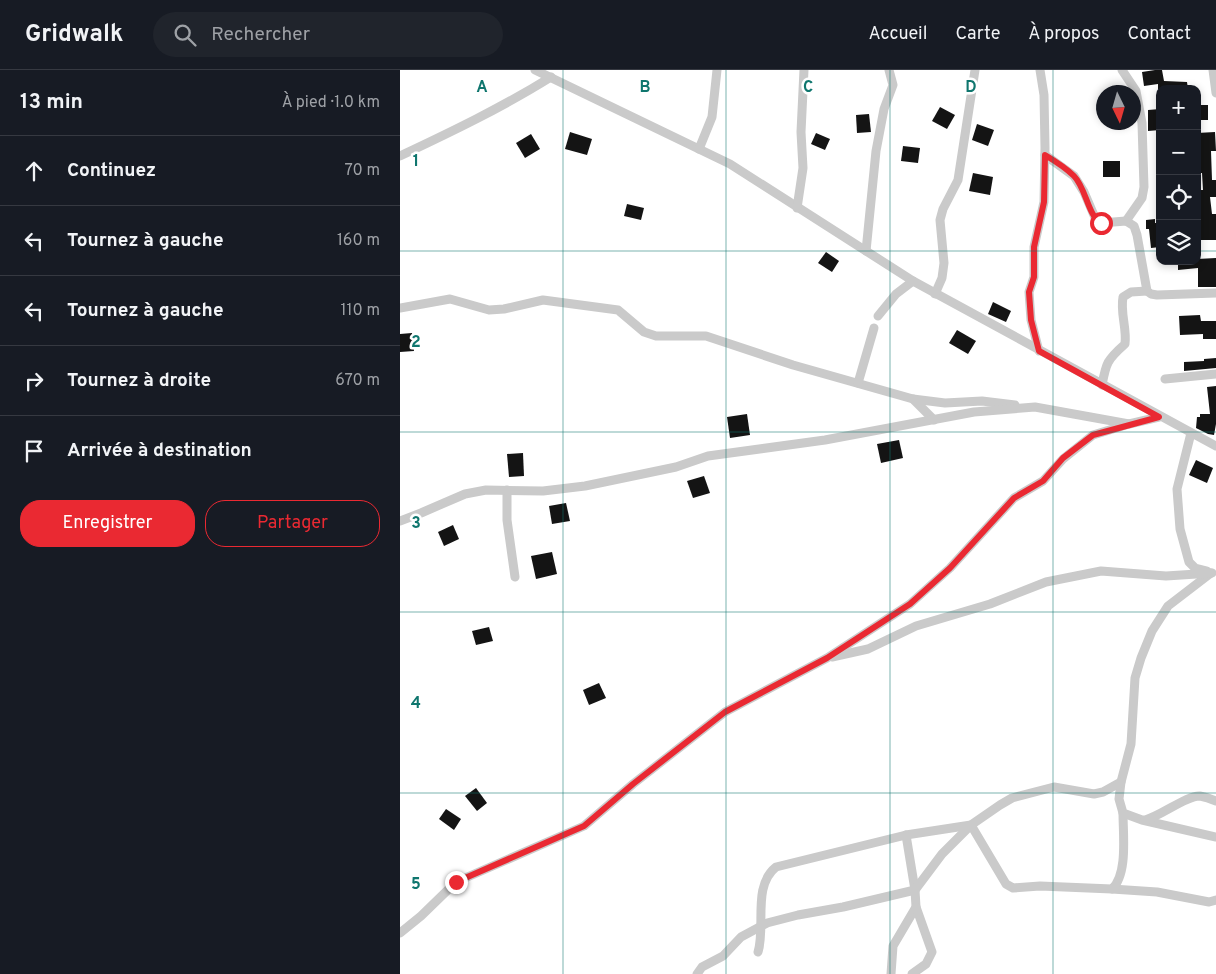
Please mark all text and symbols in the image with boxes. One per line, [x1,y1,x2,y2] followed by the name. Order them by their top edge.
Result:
[153,12,503,57] search box
[25,20,123,50] text: Gridwalk
[171,21,199,49] icon: search
[211,23,310,47] text: Rechercher
[868,23,927,46] text: Accueil
[955,23,1000,46] text: Carte
[1028,23,1099,46] text: À propos
[1127,23,1191,46] text: Contact
[476,78,488,98] text: A
[639,78,651,98] text: B
[803,78,813,98] text: C
[965,78,977,98] text: D
[1096,85,1141,130] north arrow
[1156,85,1201,265] map controls
[1156,85,1201,130] button: +
[20,89,83,116] text: 13 min
[282,93,380,113] text: À pied · 1.0 km
[1156,130,1201,175] button: −
[413,152,419,172] text: 1
[20,157,48,185] icon: ahead
[67,159,156,183] text: Continuez
[345,161,380,181] text: 70 m
[1156,175,1201,220] button: locate
[1090,212,1113,235] route start
[1156,220,1201,265] button: layers
[20,227,48,255] icon: left
[67,229,224,253] text: Tournez à gauche
[337,231,380,251] text: 160 m
[20,297,48,325] icon: left
[67,299,224,323] text: Tournez à gauche
[340,301,380,321] text: 110 m
[411,333,421,353] text: 2
[20,367,48,395] icon: right
[67,369,211,393] text: Tournez à droite
[335,371,380,391] text: 670 m
[20,437,48,465] icon: arrive
[67,439,252,463] text: Arrivée à destination
[20,500,195,547] button: Enregistrer
[205,500,380,547] button: Partager
[411,514,421,534] text: 3
[411,694,421,714] text: 4
[445,871,468,894] route end
[411,875,421,895] text: 5

